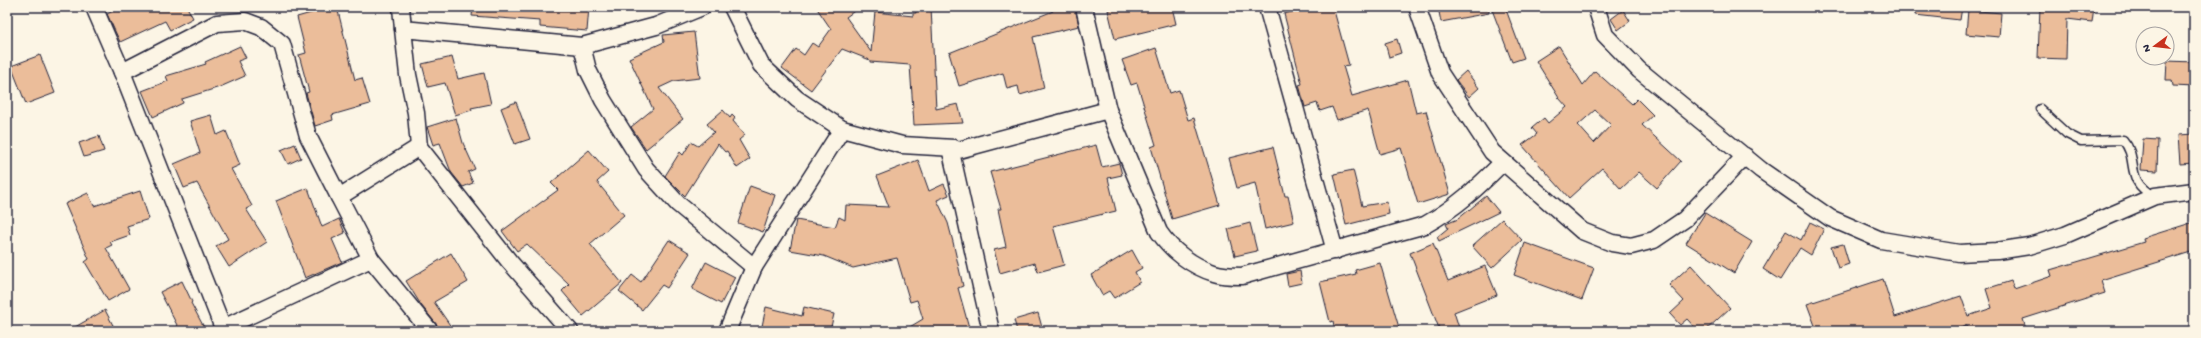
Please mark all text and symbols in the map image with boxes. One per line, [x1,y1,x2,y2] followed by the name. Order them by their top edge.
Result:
[2135,26,2175,66] north arrow
[2141,43,2154,53] text: N

